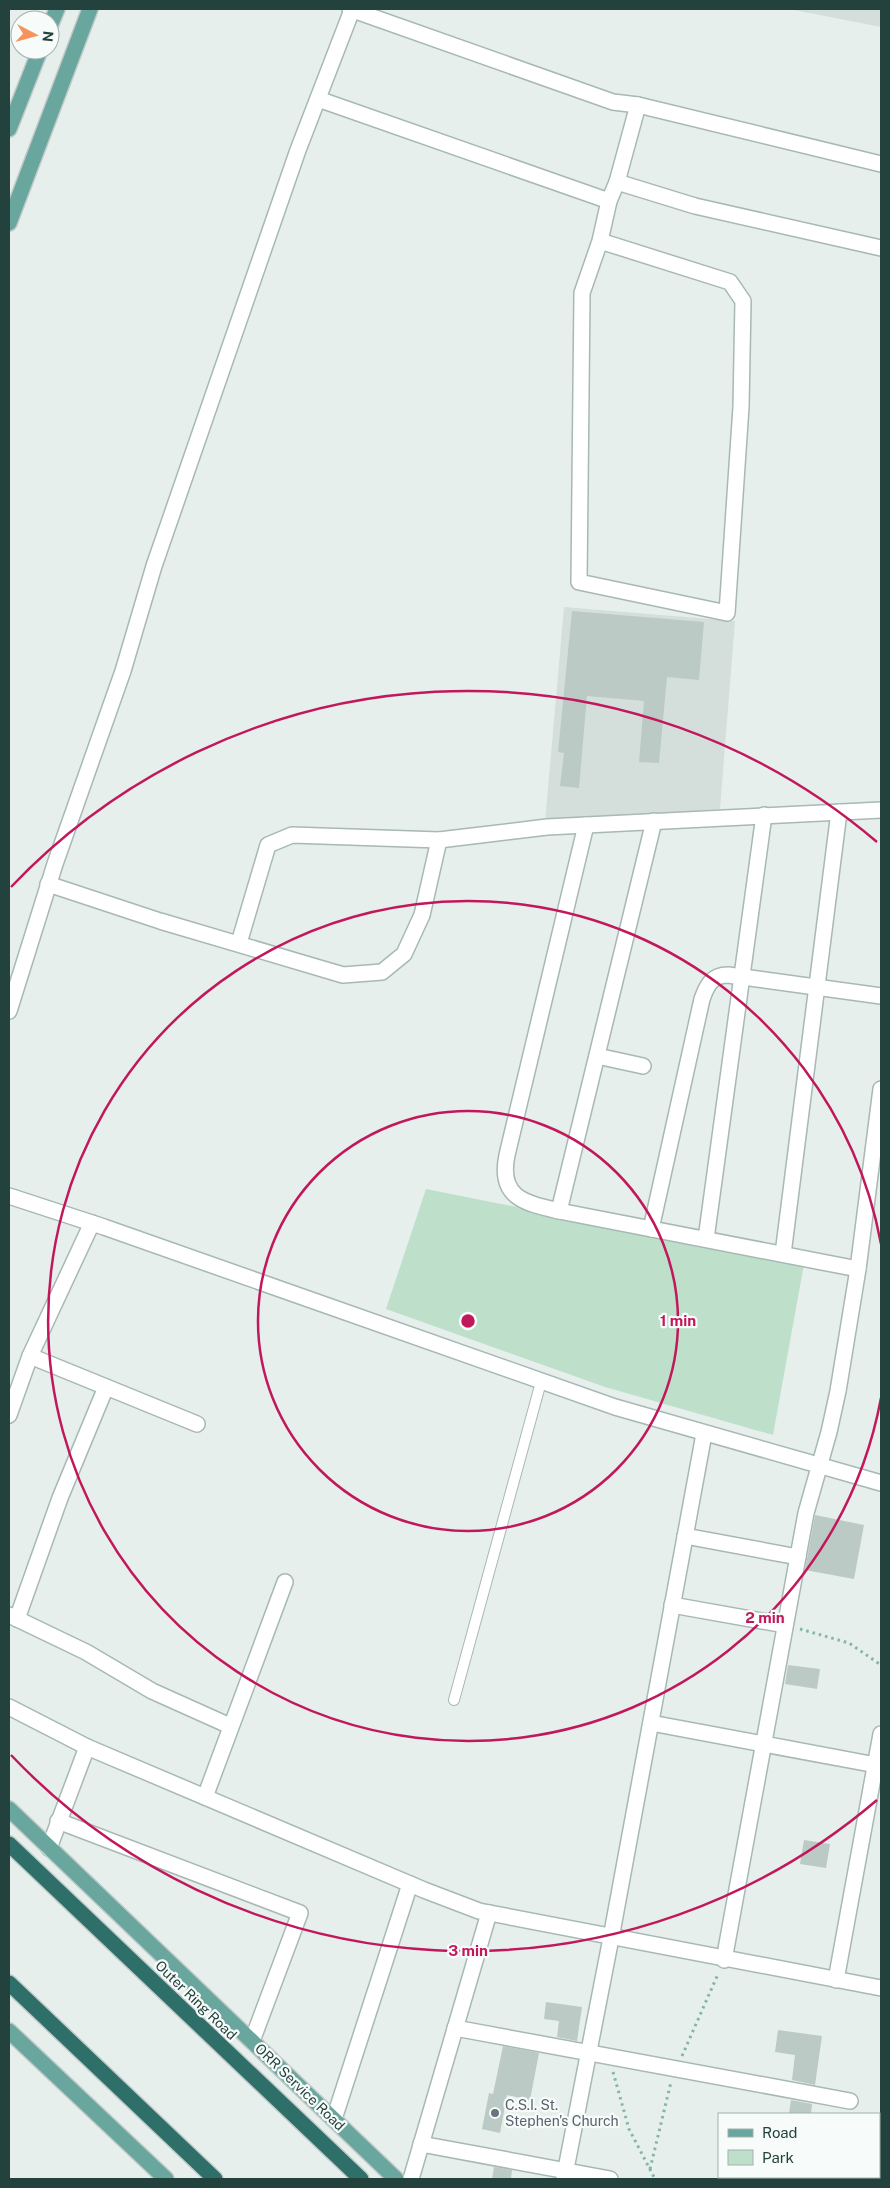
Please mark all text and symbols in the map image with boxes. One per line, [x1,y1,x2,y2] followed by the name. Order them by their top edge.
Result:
[10,10,60,60] north arrow
[39,30,56,43] text: N
[459,1312,477,1330] centre of rings
[660,1312,696,1329] text: 1 min
[745,1609,785,1626] text: 2 min
[448,1942,488,1959] text: 3 min
[152,1957,240,2043] street label: Outer Ring Road
[252,2040,348,2134] street label: ORR Service Road
[505,2097,619,2129] place label: C.S.I. St. Stephen's Church
[489,2107,501,2119] marker: C.S.I. St. Stephen's Church
[718,2113,880,2178] legend
[762,2124,798,2141] text: Road
[762,2149,794,2166] text: Park

